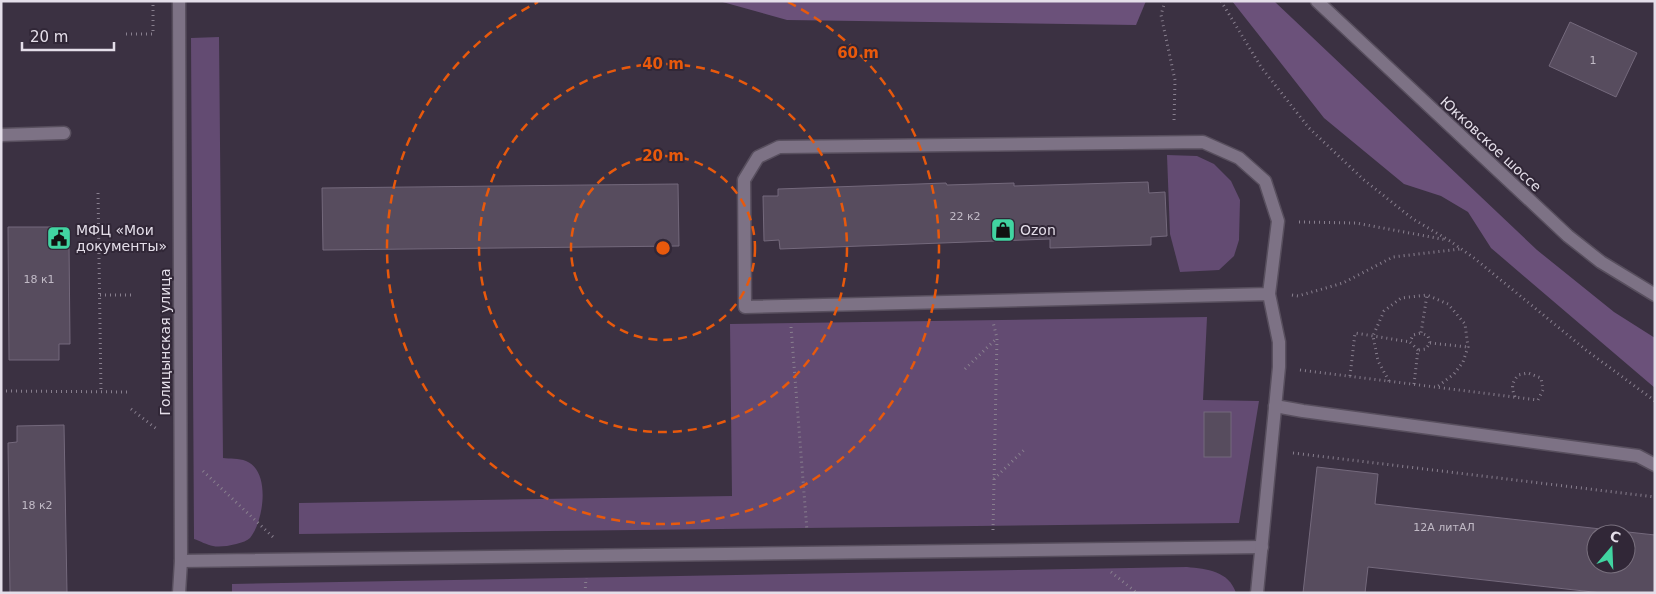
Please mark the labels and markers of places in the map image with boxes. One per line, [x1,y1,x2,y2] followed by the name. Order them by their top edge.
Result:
[990,217,1016,243] shop icon: Ozon
[76,222,167,254] place label: МФЦ «Мои документы»
[1020,222,1056,238] place label: Ozon
[46,225,72,251] public building icon: МФЦ «Мои документы»
[654,239,672,257] centre of rings

